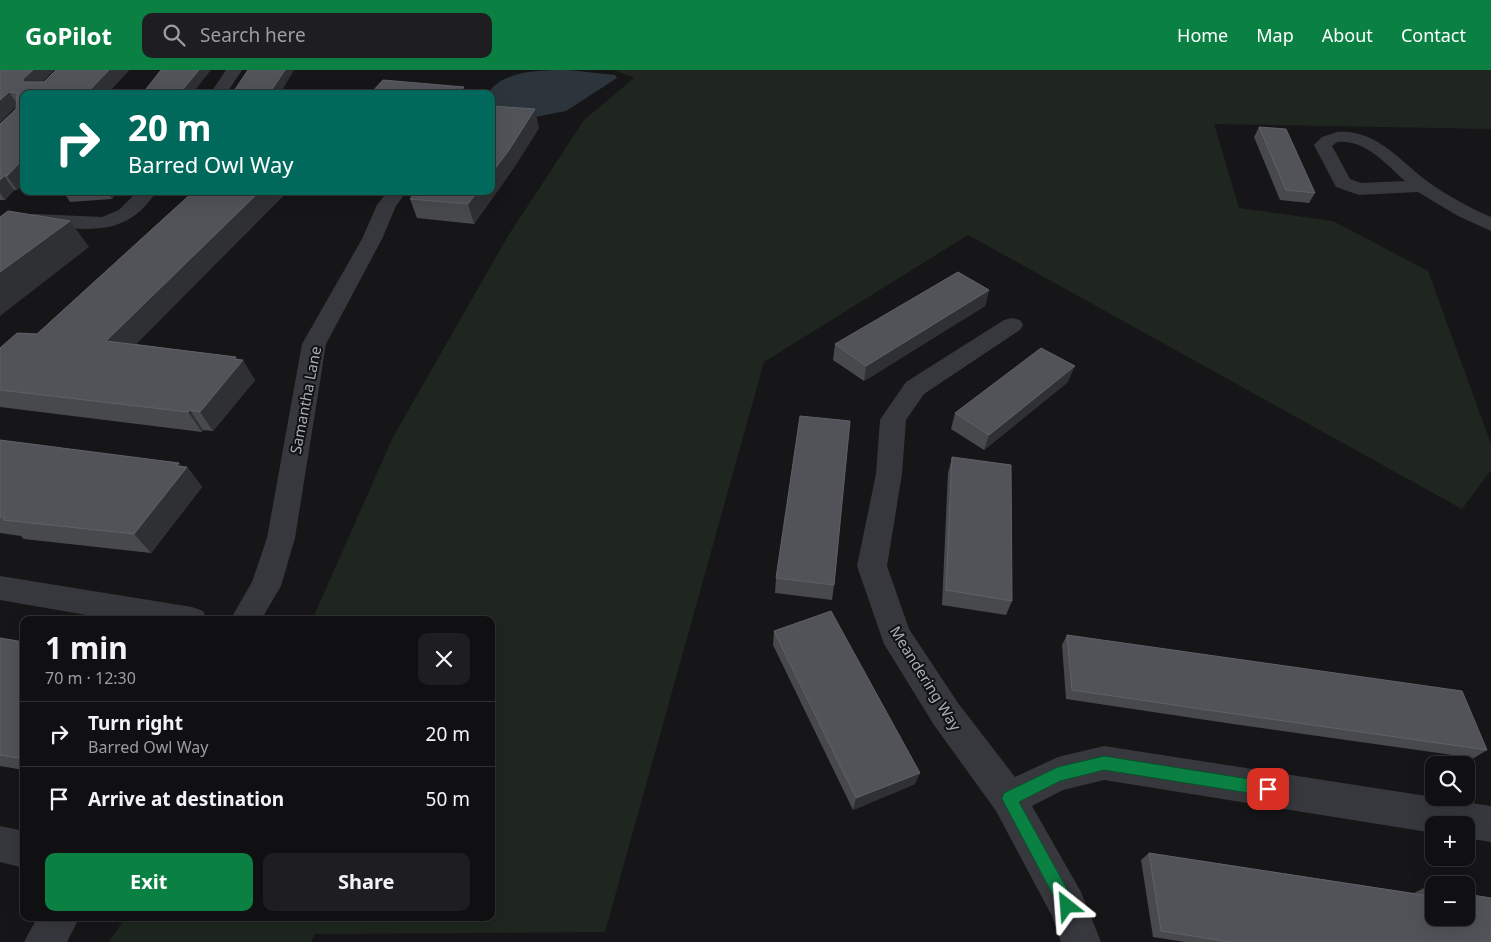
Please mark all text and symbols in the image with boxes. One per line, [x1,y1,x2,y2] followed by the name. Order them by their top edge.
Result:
[142,13,492,58] search box
[25,19,112,52] text: GoPilot
[160,21,188,49] icon: search
[200,22,306,48] text: Search here
[1177,23,1228,47] text: Home
[1256,23,1294,47] text: Map
[1322,23,1373,47] text: About
[1401,23,1466,47] text: Contact
[128,104,211,151] text: 20 m
[45,110,110,175] icon: right
[128,149,294,179] text: Barred Owl Way
[285,344,325,456] street label: Samantha Lane
[886,622,966,734] street label: Meandering Way
[45,627,128,668] text: 1 min
[418,633,470,685] button: close
[45,667,136,689] text: 70 m · 12:30
[88,710,183,736] text: Turn right
[45,720,73,748] icon: right
[426,721,470,747] text: 20 m
[88,736,208,758] text: Barred Owl Way
[1425,756,1475,926] map controls
[1425,756,1475,806] button: search
[1247,768,1289,810] pin
[1254,775,1282,803] icon: arrive
[45,785,73,813] icon: arrive
[88,786,284,812] text: Arrive at destination
[426,786,470,812] text: 50 m
[1425,816,1475,866] button: +
[45,853,253,911] button: Exit
[263,853,470,911] button: Share
[1425,876,1475,926] button: −
[1040,879,1092,931] position arrow

